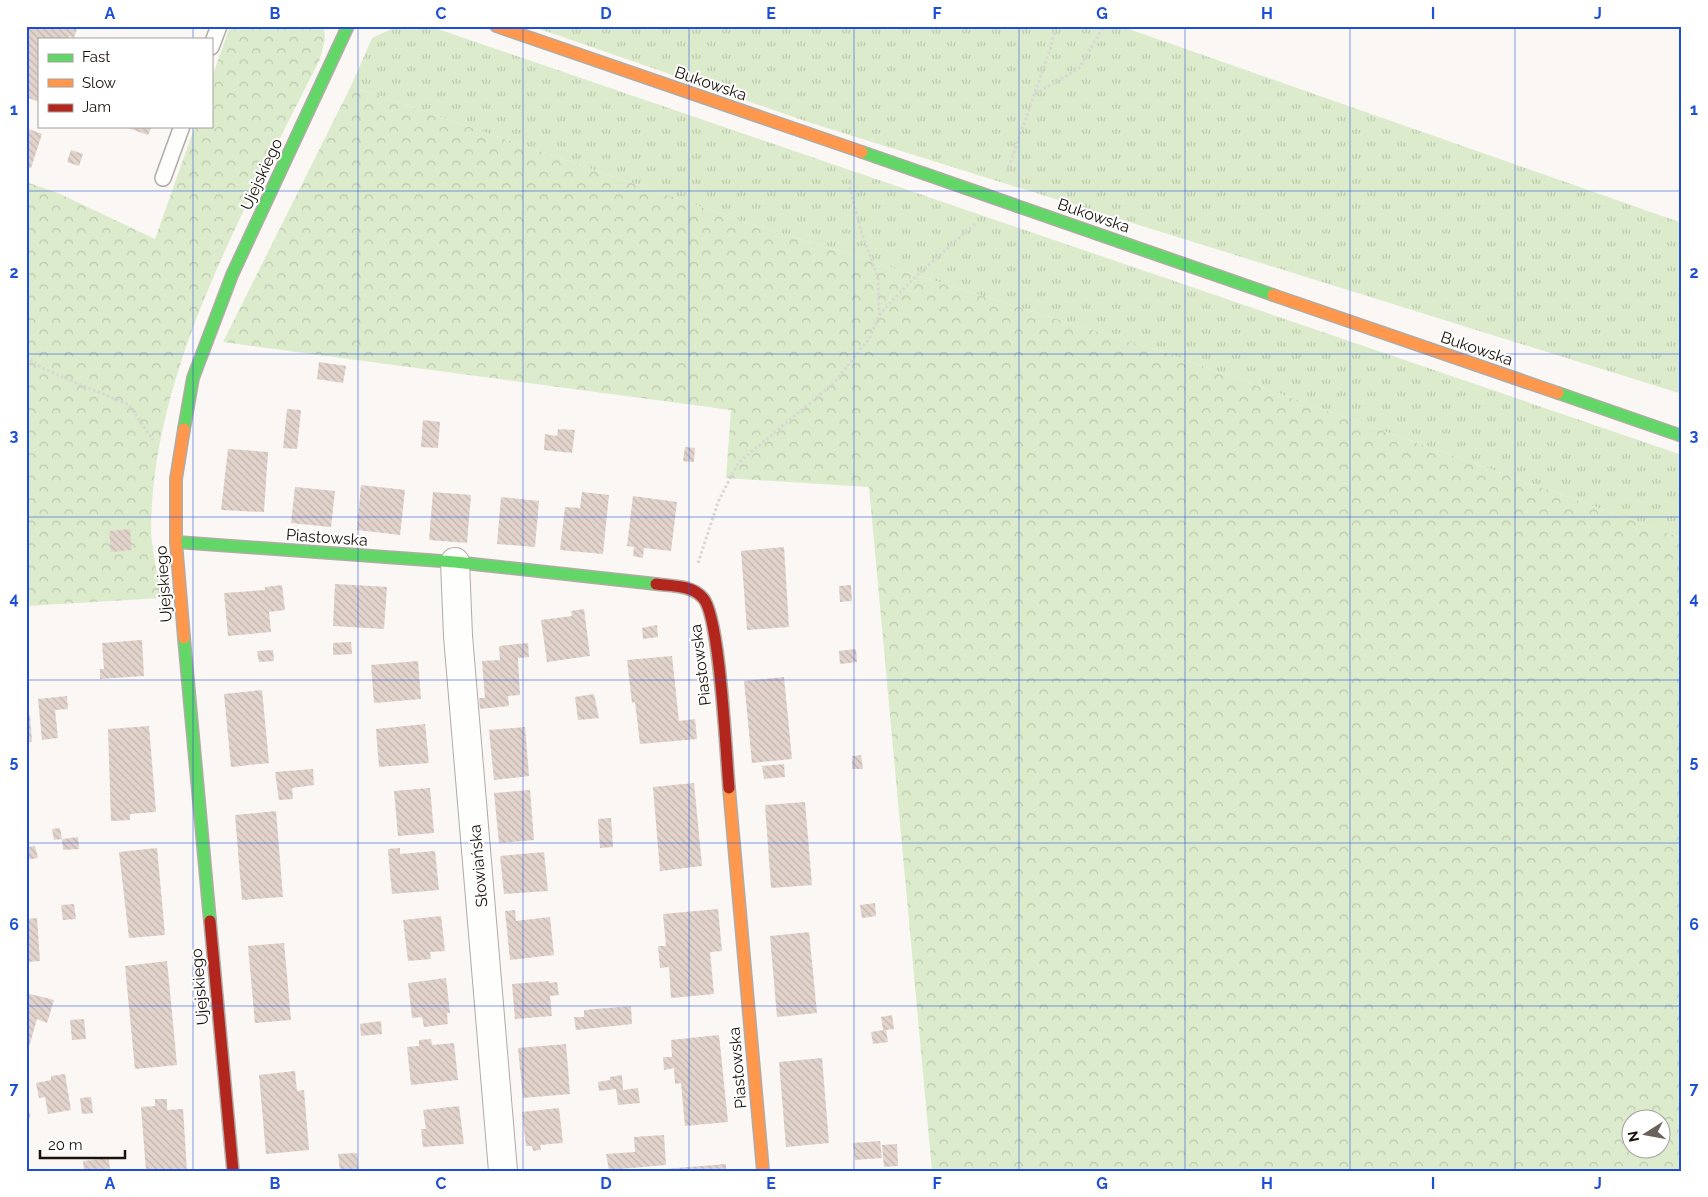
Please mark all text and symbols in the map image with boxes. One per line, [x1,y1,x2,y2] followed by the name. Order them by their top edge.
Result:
[105,4,116,23] text: A
[270,4,281,23] text: B
[436,4,447,23] text: C
[600,4,612,23] text: D
[766,4,776,23] text: E
[932,4,942,23] text: F
[1096,4,1108,23] text: G
[1261,4,1273,23] text: H
[1431,4,1435,23] text: I
[1594,4,1602,23] text: J
[38,38,212,128] legend
[82,48,110,66] text: Fast
[672,62,749,105] street label: Bukowska
[82,74,116,92] text: Slow
[82,98,111,116] text: Jam
[10,100,18,119] text: 1
[1690,100,1698,119] text: 1
[237,135,286,213] street label: Ujejskiego
[1055,194,1132,237] street label: Bukowska
[9,263,19,282] text: 2
[1689,263,1699,282] text: 2
[1438,327,1515,370] street label: Bukowska
[10,426,19,445] text: 3
[1690,426,1699,445] text: 3
[285,525,369,550] street label: Piastowska
[151,545,176,623] street label: Ujejskiego
[9,589,19,608] text: 4
[1689,589,1699,608] text: 4
[686,623,715,707] street label: Piastowska
[10,752,19,771] text: 5
[1690,752,1699,771] text: 5
[465,824,492,908] street label: Słowiańska
[9,915,19,934] text: 6
[1689,915,1699,934] text: 6
[187,948,212,1026] street label: Ujejskiego
[724,1026,751,1110] street label: Piastowska
[10,1079,19,1098] text: 7
[1690,1079,1699,1098] text: 7
[1620,1110,1670,1160] north arrow
[40,1127,125,1159] scale bar
[1624,1130,1642,1143] text: N
[48,1136,83,1154] text: 20 m
[105,1174,116,1193] text: A
[270,1174,281,1193] text: B
[436,1174,447,1193] text: C
[600,1174,612,1193] text: D
[766,1174,776,1193] text: E
[932,1174,942,1193] text: F
[1096,1174,1108,1193] text: G
[1261,1174,1273,1193] text: H
[1431,1174,1435,1193] text: I
[1594,1174,1602,1193] text: J

